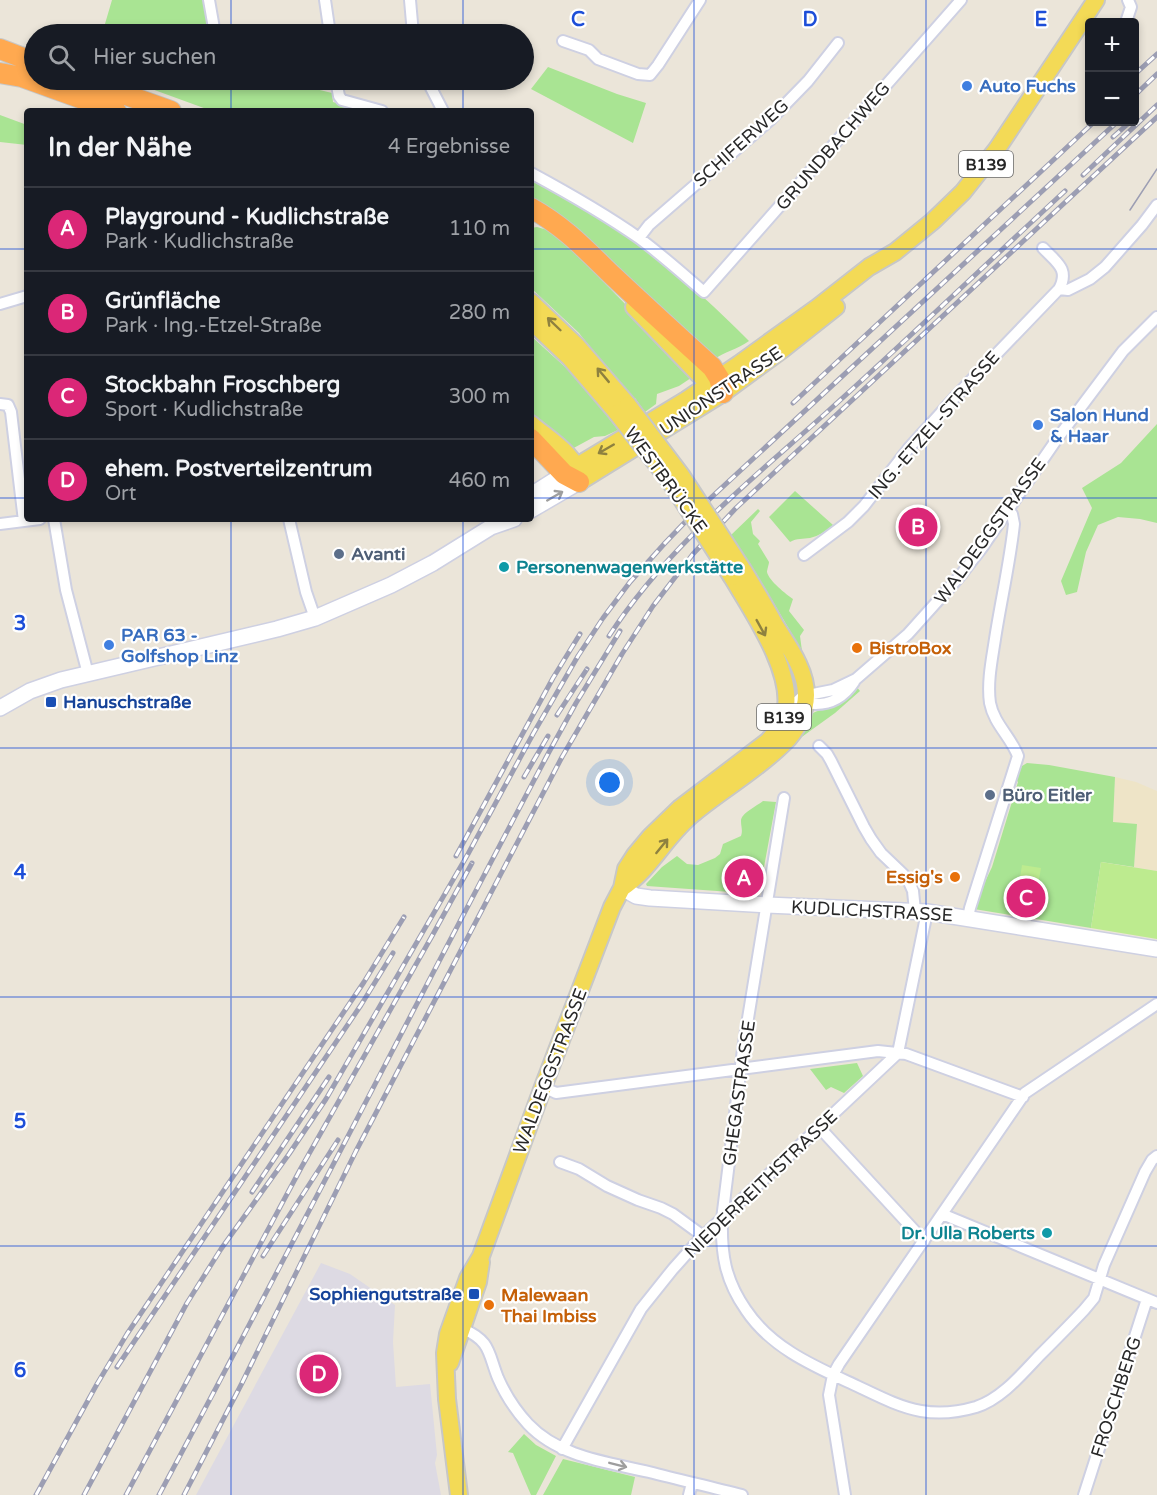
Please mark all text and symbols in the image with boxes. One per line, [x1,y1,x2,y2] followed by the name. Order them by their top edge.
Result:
[571,8,585,32] text: C
[802,8,818,32] text: D
[1035,8,1048,32] text: E
[1085,18,1139,126] map controls
[1085,18,1139,72] button: +
[24,24,534,90] search box
[45,41,78,74] icon: search
[93,44,216,70] text: Hier suchen
[1085,72,1139,126] button: −
[979,75,1076,97] place label: Auto Fuchs
[771,77,895,215] street label: GRUNDBACHWEG
[960,79,974,93] marker: Auto Fuchs
[689,94,793,192] street label: SCHIFERWEG
[48,132,192,163] text: In der Nähe
[388,135,510,159] text: 4 Ergebnisse
[959,151,1013,177] road number: B139
[105,204,389,230] text: Playground - Kudlichstraße
[60,217,75,241] text: A
[449,217,510,241] text: 110 m
[105,230,294,254] text: Park · Kudlichstraße
[105,288,221,314] text: Grünfläche
[61,301,74,325] text: B
[449,301,510,325] text: 280 m
[105,314,322,338] text: Park · Ing.-Etzel-Straße
[547,317,562,331] one-way arrow
[655,342,787,440] street label: UNIONSTRASSE
[864,346,1004,504] street label: ING.-ETZEL-STRASSE
[596,368,610,383] one-way arrow
[105,372,340,398] text: Stockbahn Froschberg
[61,385,74,409] text: C
[449,385,510,409] text: 300 m
[105,398,303,422] text: Sport · Kudlichstraße
[1050,404,1149,447] place label: Salon Hund & Haar
[1031,418,1045,432] marker: Salon Hund & Haar
[620,423,712,537] street label: WESTBRÜCKE
[598,443,615,455] one-way arrow
[930,454,1050,608] street label: WALDEGGSTRASSE
[105,456,373,482] text: ehem. Postverteilzentrum
[60,469,75,493] text: D
[449,469,510,493] text: 460 m
[105,482,136,506] text: Ort
[546,490,563,502] one-way arrow
[898,504,938,550] pin: B
[351,543,405,565] place label: Avanti
[332,547,346,561] marker: Avanti
[516,556,743,578] place label: Personenwagenwerkstätte
[497,560,511,574] marker: Personenwagenwerkstätte
[14,612,26,636] text: 3
[755,619,767,636] one-way arrow
[121,624,238,667] place label: PAR 63 - Golfshop Linz
[869,637,952,659] place label: BistroBox
[102,638,116,652] marker: PAR 63 - Golfshop Linz
[850,641,864,655] marker: BistroBox
[63,691,191,713] place label: Hanuschstraße
[44,695,58,709] marker: Hanuschstraße
[757,704,811,730] road number: B139
[595,768,624,797] your location
[1002,784,1093,806] place label: Büro Eitler
[983,788,997,802] marker: Büro Eitler
[655,838,668,854] one-way arrow
[724,856,764,900] pin: A
[14,861,27,885] text: 4
[886,866,943,888] place label: Essig's
[948,870,962,884] marker: Essig's
[1006,876,1046,920] pin: C
[790,896,954,926] street label: KUDLICHSTRASSE
[508,985,592,1157] street label: WALDEGGSTRASSE
[718,1019,760,1167] street label: GHEGASTRASSE
[680,1105,842,1263] street label: NIEDERREITHSTRASSE
[14,1110,26,1134] text: 5
[901,1222,1035,1244] place label: Dr. Ulla Roberts
[1040,1226,1054,1240] marker: Dr. Ulla Roberts
[309,1283,462,1305] place label: Sophiengutstraße
[500,1284,597,1327] place label: Malewaan Thai Imbiss
[467,1287,481,1301] marker: Sophiengutstraße
[482,1298,496,1312] marker: Malewaan Thai Imbiss
[1086,1334,1146,1460] street label: FROSCHBERG
[300,1352,338,1396] pin: D
[14,1359,26,1383] text: 6
[609,1459,628,1471] one-way arrow

